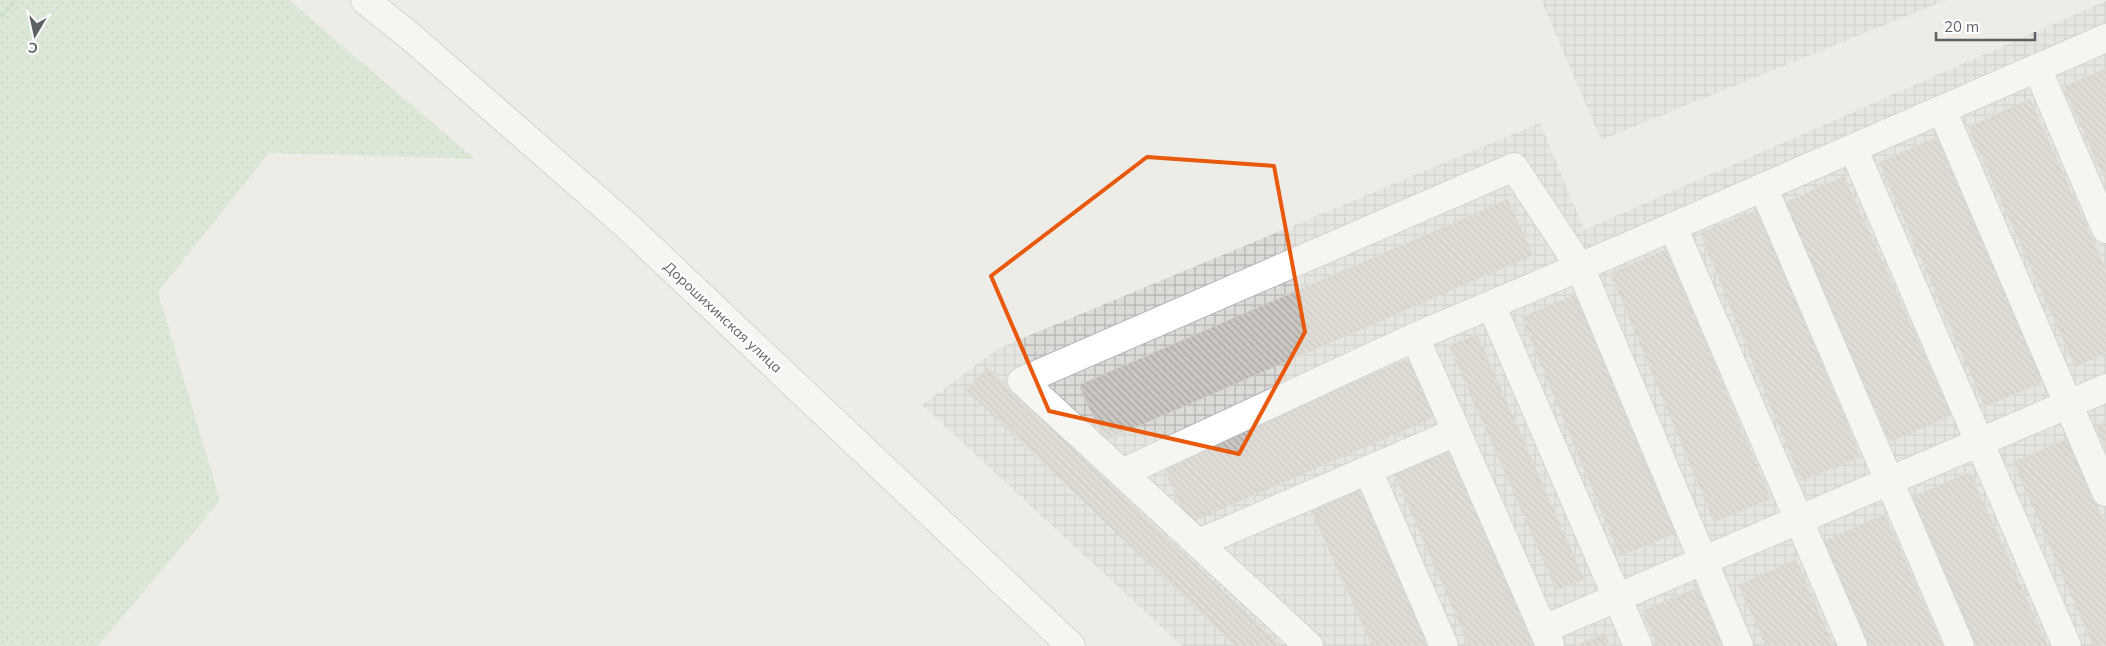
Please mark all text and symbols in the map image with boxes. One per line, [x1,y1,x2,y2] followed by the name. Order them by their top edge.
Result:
[10,10,60,60] north arrow
[1936,10,2035,42] scale bar
[1944,17,1979,36] text: 20 m
[27,38,39,57] text: С
[660,257,786,377] street label: Дорошихинская улица

